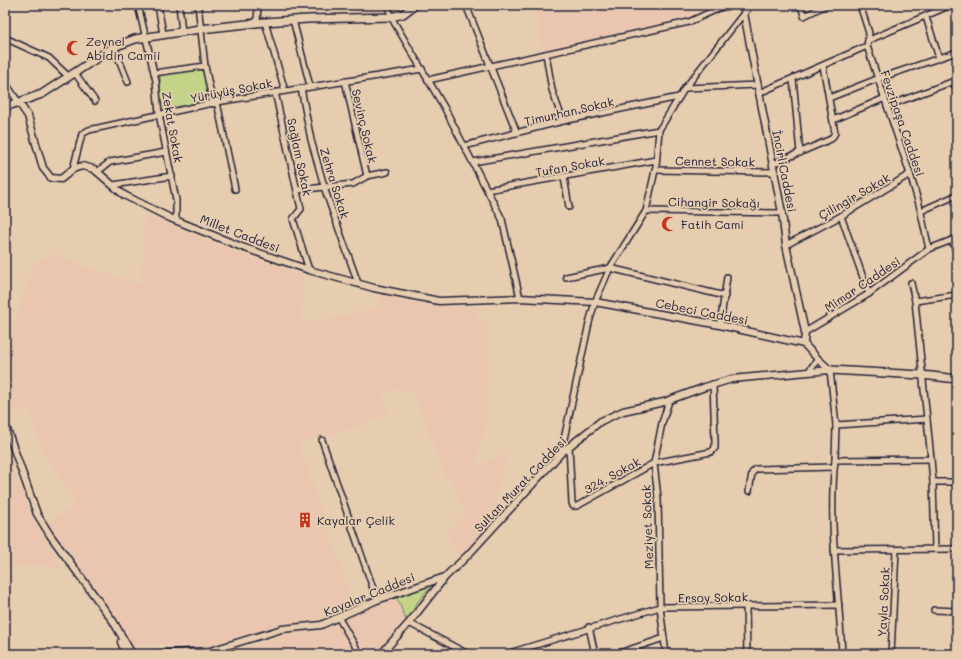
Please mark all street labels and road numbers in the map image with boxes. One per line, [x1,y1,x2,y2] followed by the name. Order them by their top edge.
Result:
[877,68,929,178] street label: Fevzipaşa Caddesi
[188,74,274,106] street label: Yürüyüş Sokak
[349,87,381,165] street label: Sevinç Sokak
[159,90,187,164] street label: Zekat Sokak
[523,93,615,129] street label: Timurhan Sokak
[284,117,316,197] street label: Sağlam Sokak
[769,128,801,214] street label: İncirliCaddesi
[317,145,353,221] street label: Zehra Sokak
[534,152,606,180] street label: Tufan Sokak
[675,152,755,170] street label: Cennet Sokak
[815,169,893,223] street label: Çilingir Sokak
[668,193,760,211] street label: Cihangir Sokağı
[198,210,282,256] street label: Millet Caddesi
[821,253,903,315] street label: Mimar Caddesi
[654,294,750,328] street label: Cebeci Caddesi
[470,433,570,535] street label: Sultan Murat Caddesi
[581,453,643,497] street label: 324. Sokak
[638,485,656,569] street label: Meziyet Sokak
[873,567,893,637] street label: Yayla Sokak
[321,568,417,620] street label: Kayalar Caddesi
[678,588,748,606] street label: Ersoy Sokak

